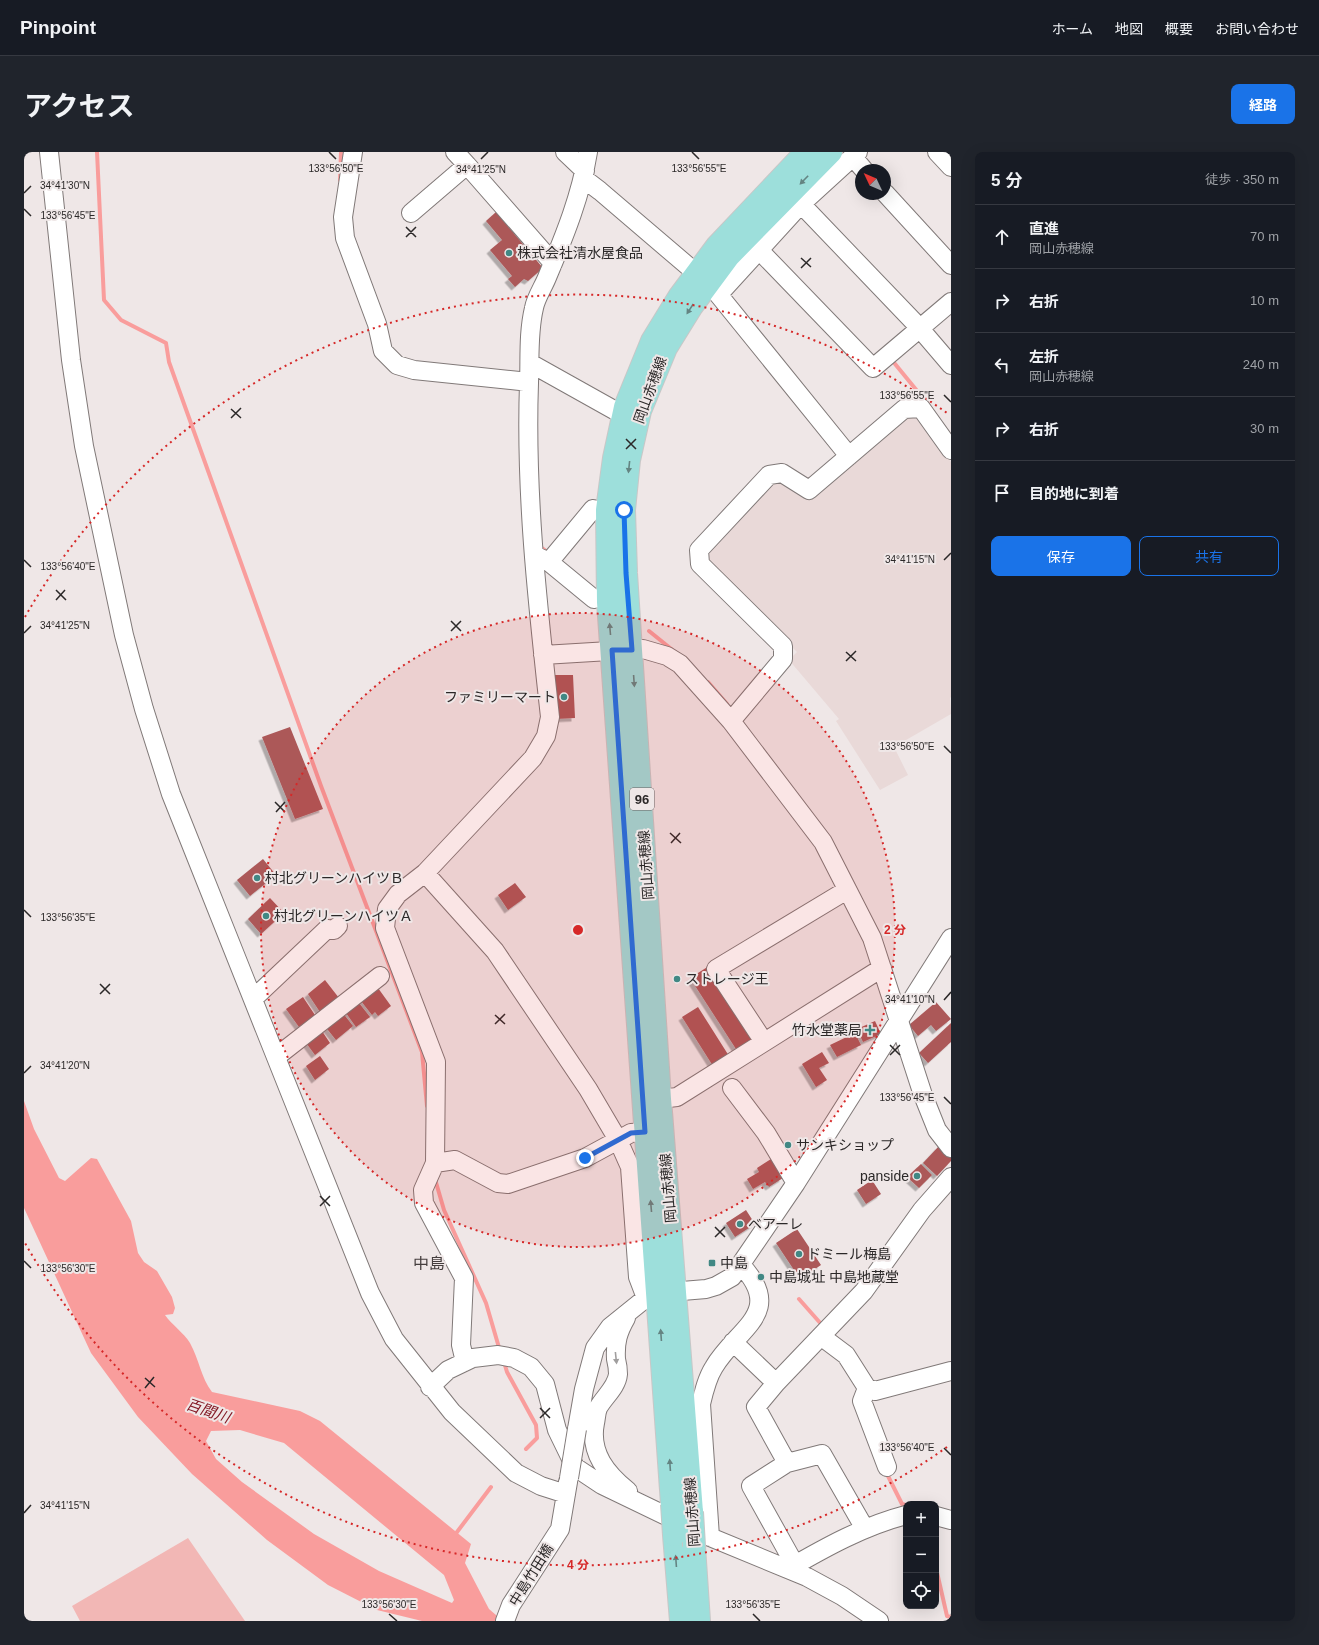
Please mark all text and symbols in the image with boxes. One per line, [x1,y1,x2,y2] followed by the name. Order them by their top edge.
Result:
[20,17,96,38] text: Pinpoint
[1051,21,1093,37] text: ホーム
[1115,21,1143,37] text: 地図
[1165,21,1193,37] text: 概要
[1215,21,1299,37] text: お問い合わせ
[1231,84,1295,124] button: 経路
[24,91,135,122] text: アクセス
[308,163,364,174] text: 133°56'50"E
[671,163,727,174] text: 133°56'55"E
[456,164,506,175] text: 34°41'25"N
[855,164,891,200] north arrow
[991,171,1022,190] text: 5 分
[1205,172,1279,187] text: 徒歩 · 350 m
[799,175,809,185] one-way arrow
[40,180,90,191] text: 34°41'30"N
[40,210,96,221] text: 133°56'45"E
[1029,220,1059,237] text: 直進
[991,226,1013,248] icon: ahead
[1250,229,1279,244] text: 70 m
[1029,241,1094,256] text: 岡山赤穂線
[517,245,643,261] place label: 株式会社清水屋食品
[504,248,514,258] marker: 株式会社清水屋食品
[991,290,1013,312] icon: right
[1029,293,1059,310] text: 右折
[1250,293,1279,308] text: 10 m
[687,303,694,315] one-way arrow
[1029,348,1059,365] text: 左折
[631,354,669,426] street label: 岡山赤穂線
[991,354,1013,376] icon: left
[1243,357,1279,372] text: 240 m
[1029,369,1094,384] text: 岡山赤穂線
[879,390,935,401] text: 133°56'55"E
[991,418,1013,440] icon: right
[1029,421,1059,438] text: 右折
[1250,421,1279,436] text: 30 m
[625,461,632,474] one-way arrow
[991,482,1013,504] icon: arrive
[1029,485,1119,502] text: 目的地に到着
[615,501,633,519] route start
[991,536,1131,576] button: 保存
[1139,536,1279,576] button: 共有
[885,554,935,565] text: 34°41'15"N
[40,561,96,572] text: 133°56'40"E
[40,620,90,631] text: 34°41'25"N
[607,623,614,635] one-way arrow
[631,675,638,687] one-way arrow
[444,689,556,705] place label: ファミリーマート
[559,692,569,702] marker: ファミリーマート
[879,741,935,752] text: 133°56'50"E
[630,788,654,810] road number: 96
[636,830,656,900] street label: 岡山赤穂線
[265,870,404,886] place label: 村北グリーンハイツＢ
[252,873,262,883] marker: 村北グリーンハイツＢ
[274,908,413,924] place label: 村北グリーンハイツＡ
[261,911,271,921] marker: 村北グリーンハイツＡ
[40,912,96,923] text: 133°56'35"E
[571,923,585,937] centre of rings
[884,923,906,937] text: 2 分
[685,971,769,987] place label: ストレージ王
[672,974,682,984] marker: ストレージ王
[885,994,935,1005] text: 34°41'10"N
[792,1022,862,1038] place label: 竹水堂薬局
[865,1025,875,1035] marker: 竹水堂薬局
[40,1060,90,1071] text: 34°41'20"N
[879,1092,935,1103] text: 133°56'45"E
[796,1137,894,1153] place label: サンキショップ
[783,1140,793,1150] marker: サンキショップ
[576,1149,594,1167] route end
[657,1152,679,1224] street label: 岡山赤穂線
[860,1168,909,1184] place label: panside
[912,1171,922,1181] marker: panside
[648,1200,655,1212] one-way arrow
[748,1216,803,1232] place label: ベアーレ
[735,1219,745,1229] marker: ベアーレ
[807,1246,891,1262] place label: ドミール梅島
[794,1249,804,1259] marker: ドミール梅島
[413,1255,445,1272] district label: 中島
[720,1255,748,1271] place label: 中島
[707,1258,717,1268] marker: 中島
[40,1263,96,1274] text: 133°56'30"E
[769,1269,899,1285] place label: 中島城址 中島地蔵堂
[756,1272,766,1282] marker: 中島城址 中島地蔵堂
[658,1329,665,1341] one-way arrow
[613,1352,619,1364] one-way arrow
[184,1395,234,1427] water label: 百間川
[879,1442,935,1453] text: 133°56'40"E
[666,1459,673,1471] one-way arrow
[682,1477,702,1547] street label: 岡山赤穂線
[40,1500,90,1511] text: 34°41'15"N
[903,1501,939,1609] map controls
[903,1501,939,1537] button: +
[903,1537,939,1573] button: −
[506,1541,556,1609] street label: 中島竹田橋
[673,1555,680,1567] one-way arrow
[567,1558,589,1572] text: 4 分
[903,1573,939,1609] button: locate
[361,1599,417,1610] text: 133°56'30"E
[725,1599,781,1610] text: 133°56'35"E

